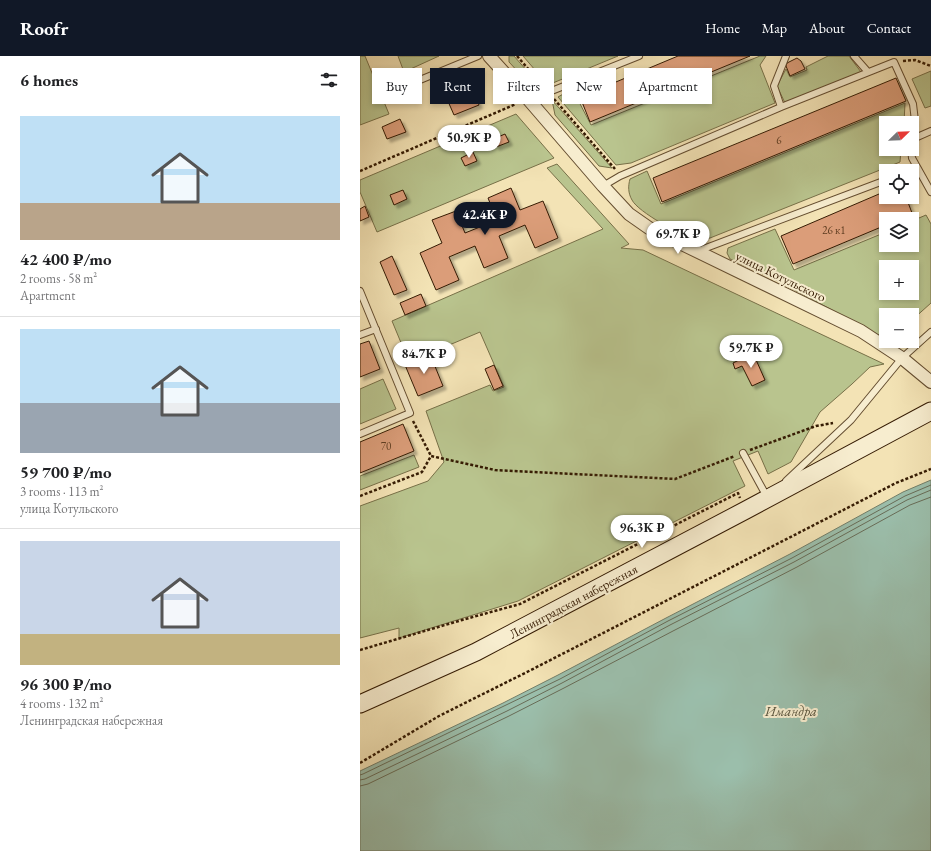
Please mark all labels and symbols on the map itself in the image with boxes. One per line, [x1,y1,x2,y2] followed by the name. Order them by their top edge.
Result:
[879,116,919,156] north arrow
[432,125,506,159] pin: 50.9K ₽
[776,133,782,147] house number: 6
[448,202,522,236] pin: 42.4K ₽
[641,221,715,255] pin: 69.7K ₽
[822,223,846,237] house number: 26 к1
[733,247,829,306] street label: улица Котульского
[714,335,788,369] pin: 59.7K ₽
[387,341,461,375] pin: 84.7K ₽
[381,439,391,453] house number: 70
[605,515,679,549] pin: 96.3K ₽
[506,560,641,643] street label: Ленинградская набережная
[764,702,817,720] water label: Имандра

